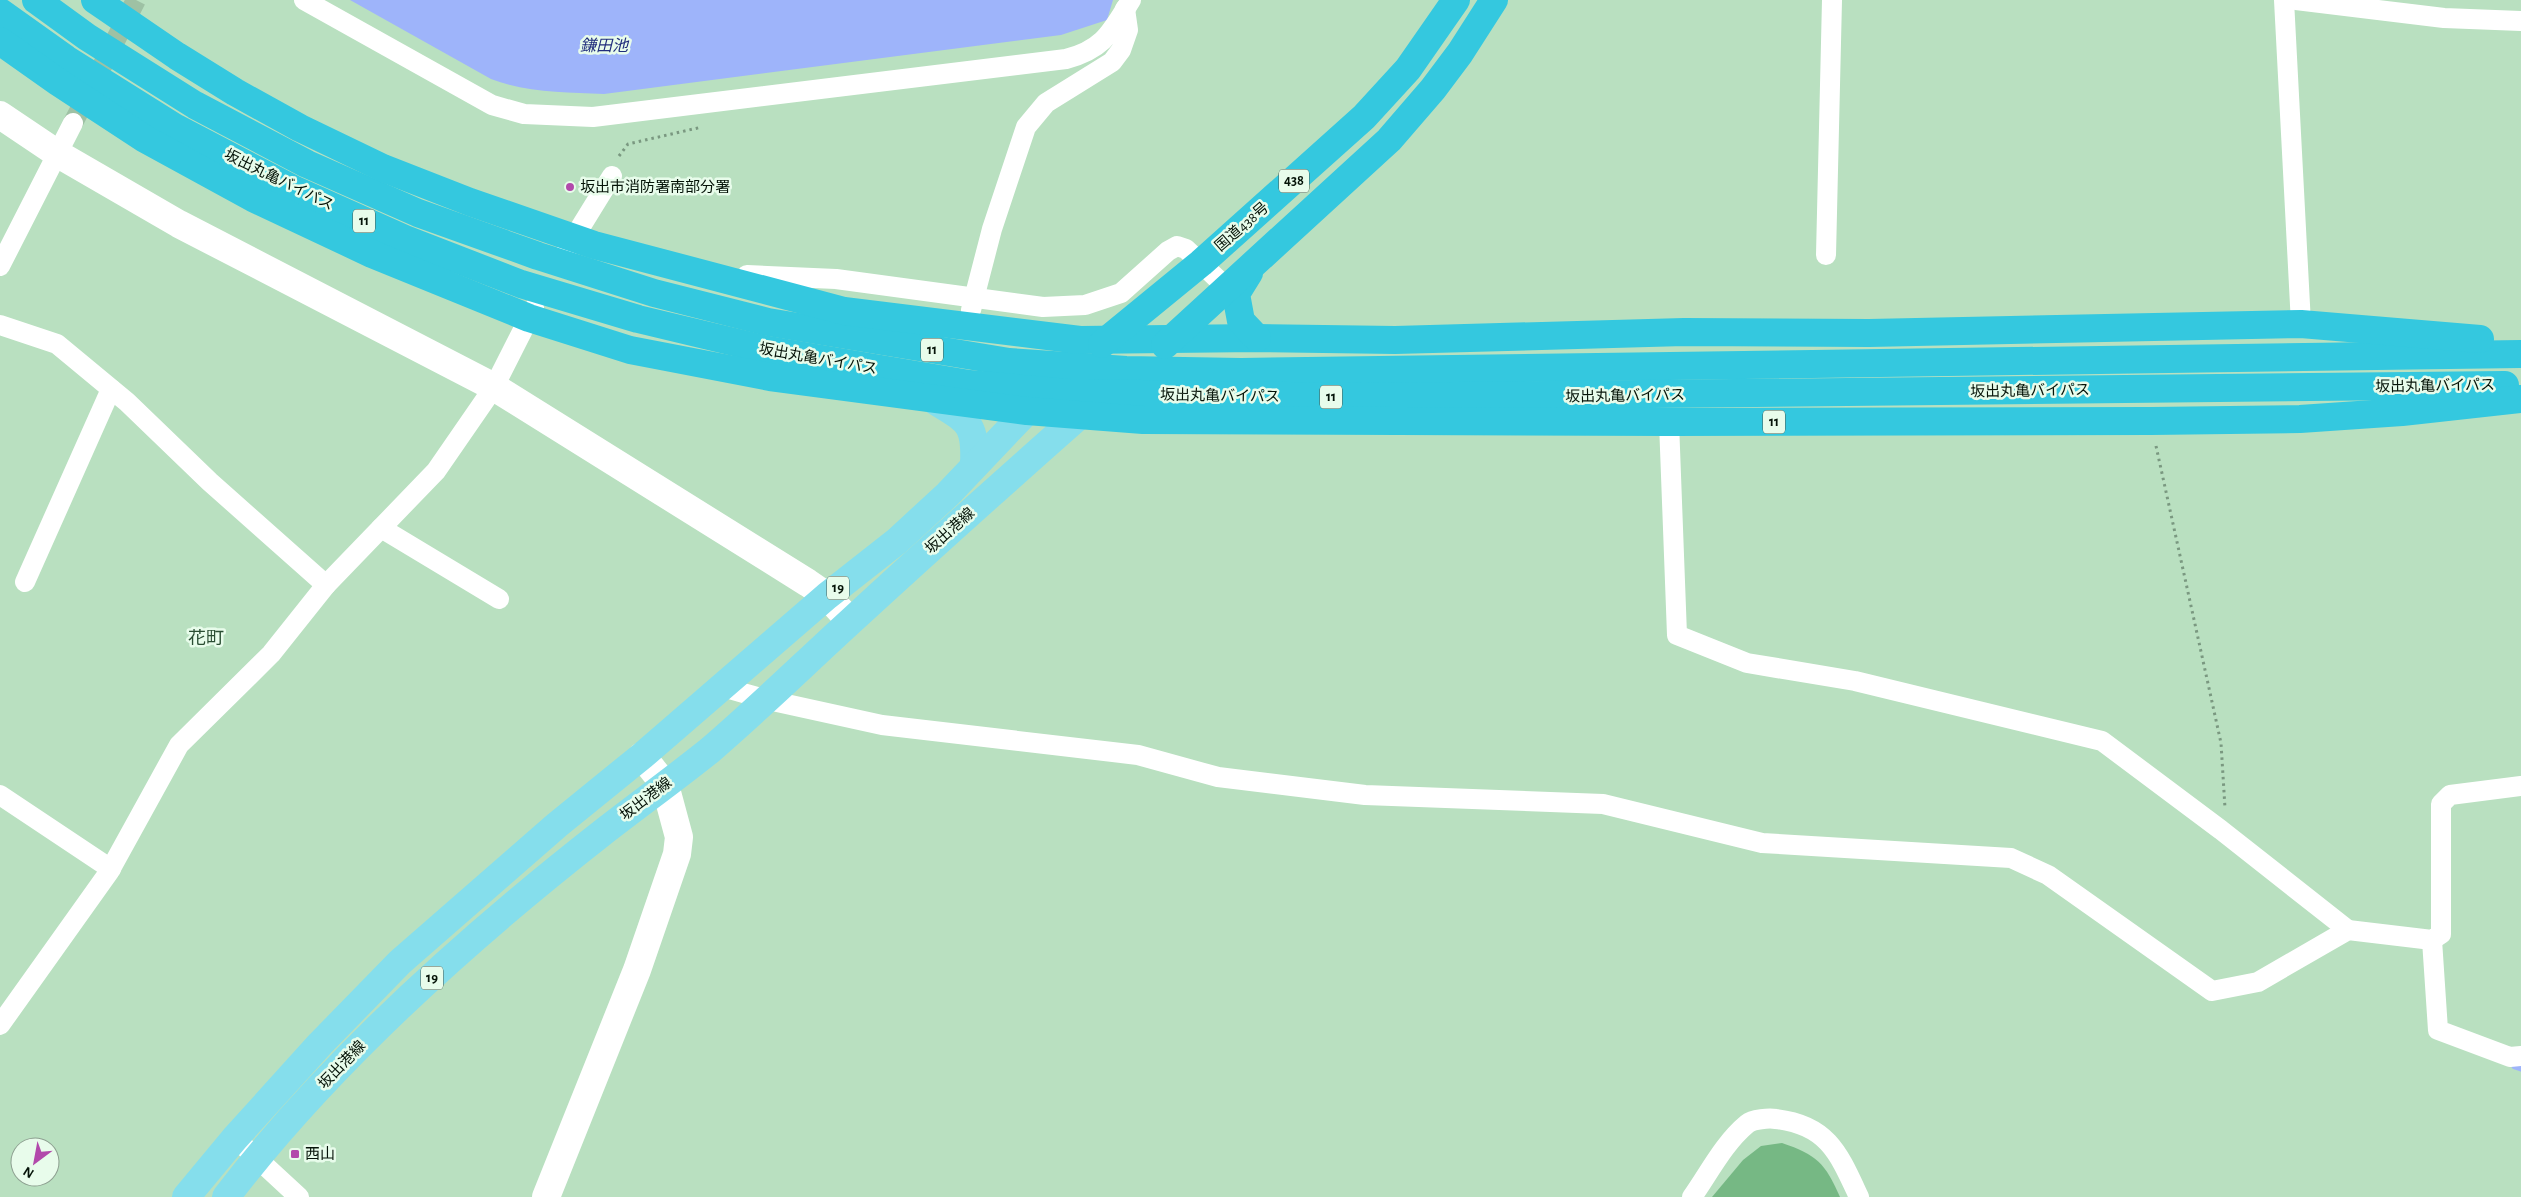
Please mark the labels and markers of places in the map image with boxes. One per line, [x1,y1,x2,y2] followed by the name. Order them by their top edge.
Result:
[580,179,730,195] place label: 坂出市消防署南部分署
[564,181,576,193] marker: 坂出市消防署南部分署
[305,1146,335,1162] place label: 西山
[289,1148,301,1160] marker: 西山

